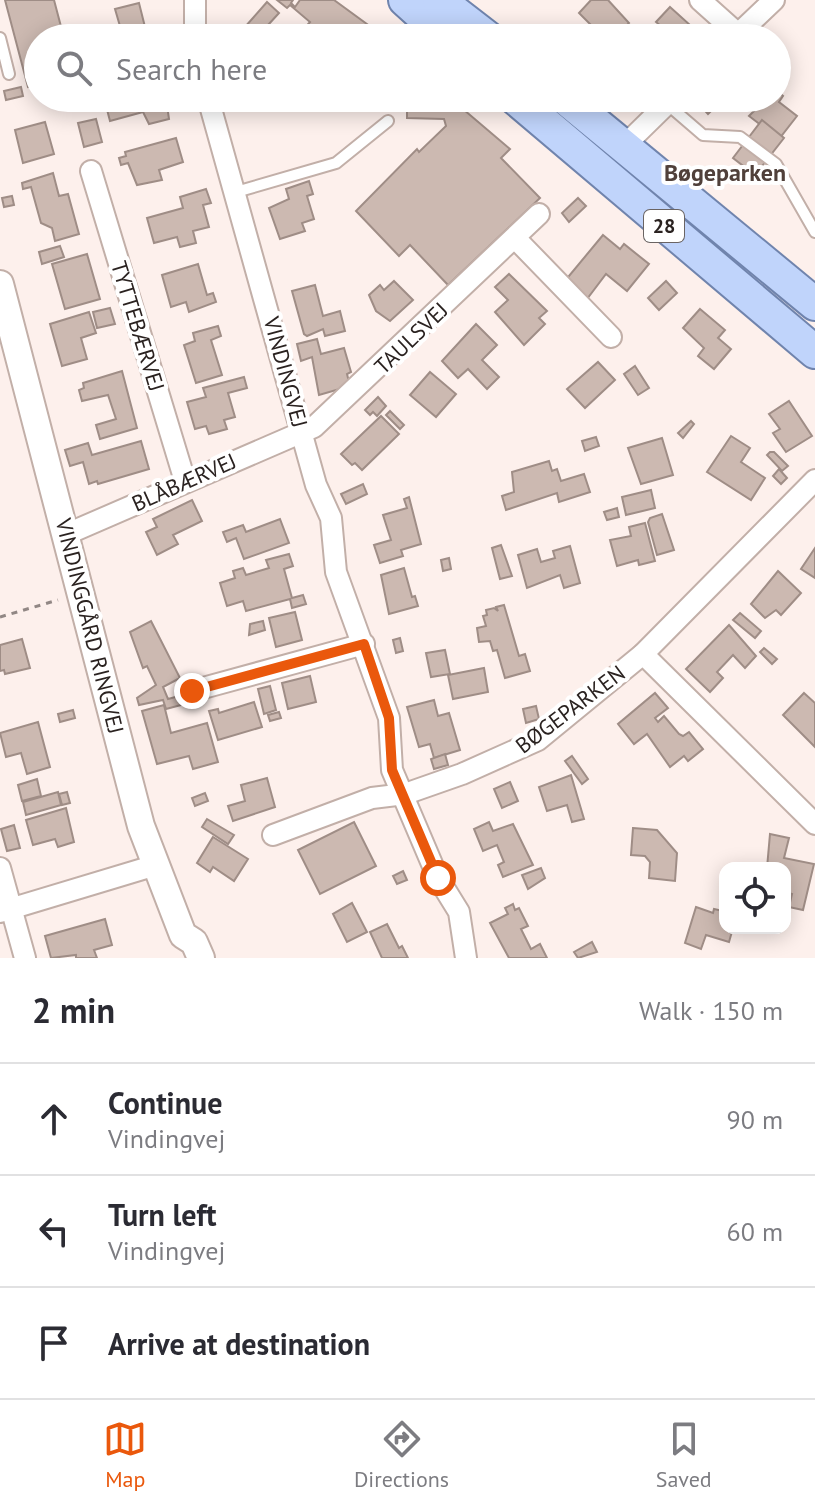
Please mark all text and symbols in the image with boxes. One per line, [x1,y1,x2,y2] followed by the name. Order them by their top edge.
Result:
[24,24,791,112] search box
[52,46,96,90] icon: search
[116,49,267,88] text: Search here
[664,157,786,188] district label: Bøgeparken
[644,210,684,242] road number: 28
[105,257,171,395] street label: TYTTEBÆRVEJ
[368,296,454,380] street label: TAULSVEJ
[258,313,314,430] street label: VINDINGVEJ
[127,447,241,517] street label: BLÅBÆRVEJ
[49,514,130,737] street label: VINDINGGÅRD RINGVEJ
[510,659,630,759] street label: BØGEPARKEN
[174,673,210,709] route end
[420,860,456,896] route start
[719,862,791,934] map controls
[719,862,791,934] button: locate
[32,988,115,1032] text: 2 min
[639,994,783,1027] text: Walk · 150 m
[108,1083,222,1122] text: Continue
[32,1097,76,1141] icon: ahead
[727,1103,783,1136] text: 90 m
[108,1122,226,1155] text: Vindingvej
[108,1195,216,1234] text: Turn left
[32,1209,76,1253] icon: left
[727,1215,783,1248] text: 60 m
[108,1234,226,1267] text: Vindingvej
[32,1321,76,1365] icon: arrive
[108,1324,370,1363] text: Arrive at destination
[103,1417,147,1493] tab: Map
[354,1417,449,1493] tab: Directions
[656,1417,712,1493] tab: Saved

